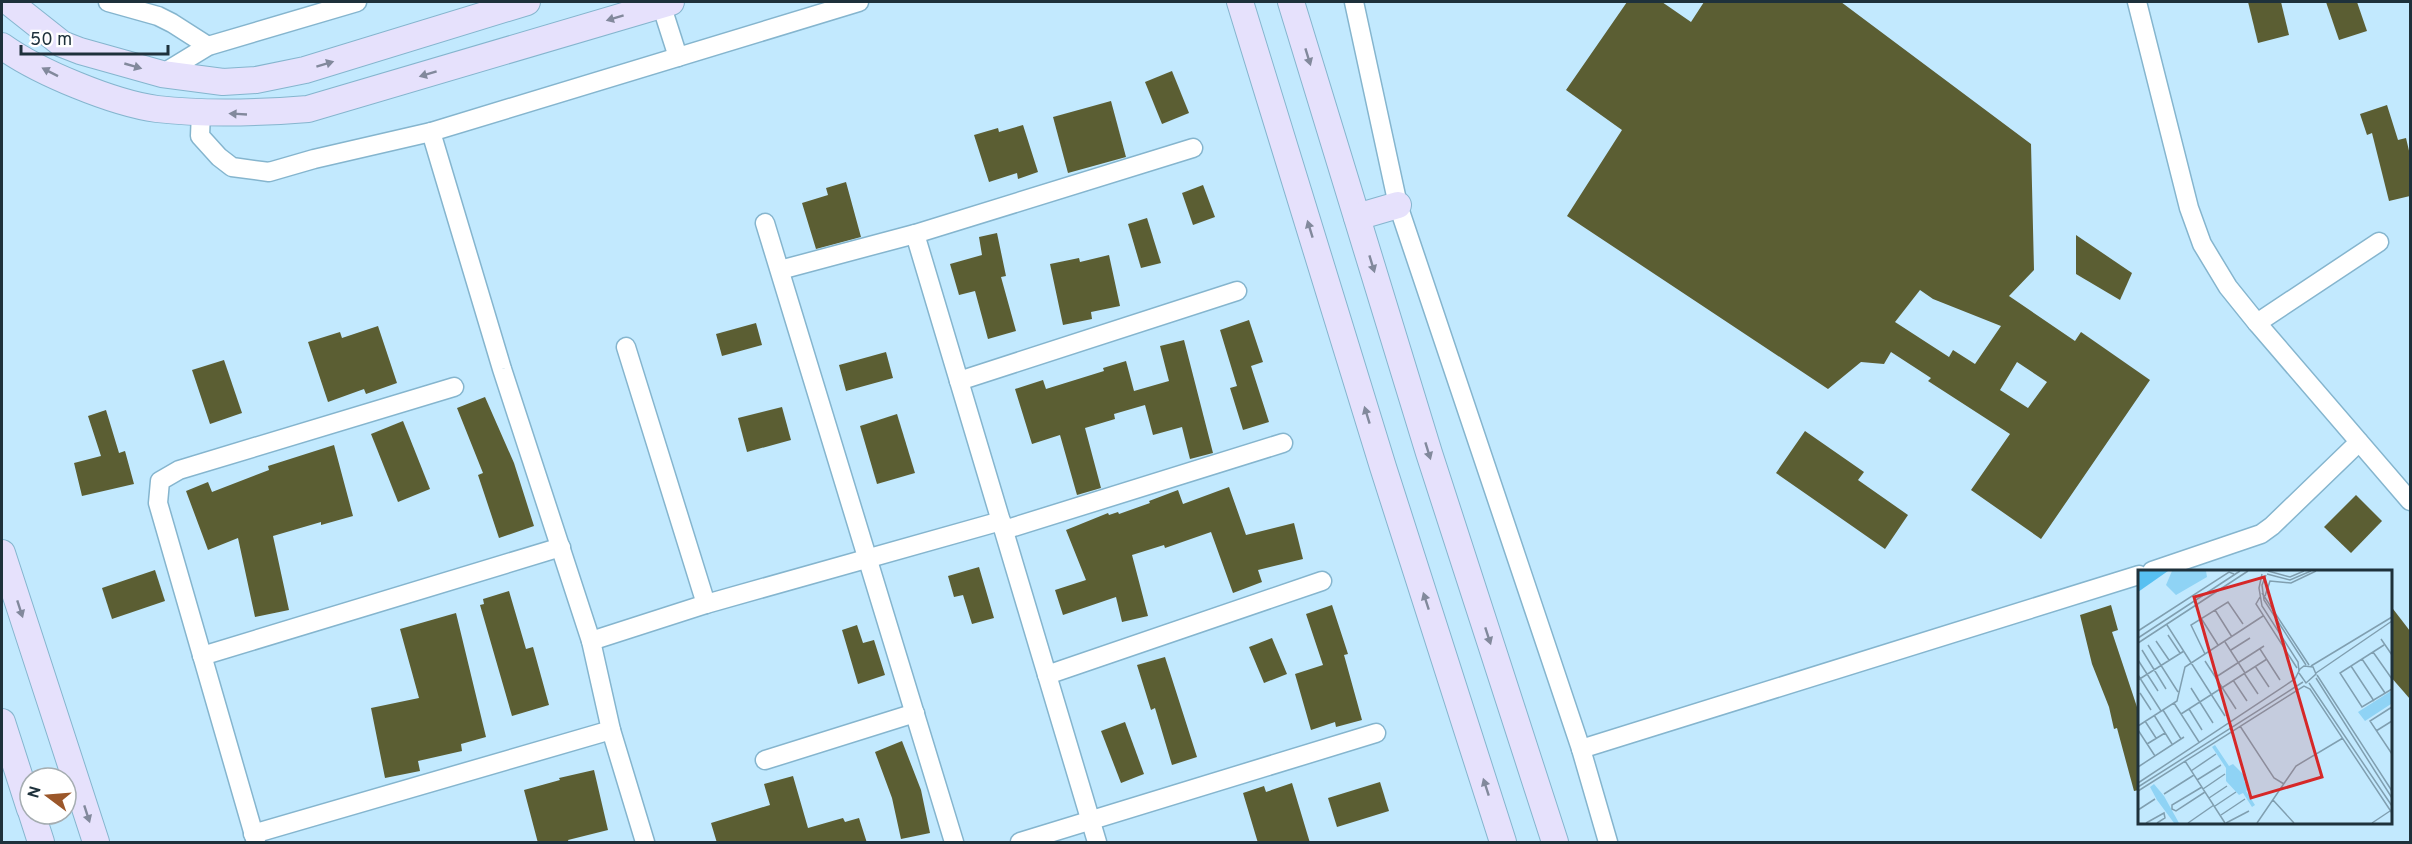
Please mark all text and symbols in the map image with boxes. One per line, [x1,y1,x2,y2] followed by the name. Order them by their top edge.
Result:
[606,14,624,23] one-way arrow
[21,18,168,56] scale bar
[30,29,72,52] text: 50 m
[1304,48,1313,66] one-way arrow
[316,59,334,68] one-way arrow
[124,62,142,72] one-way arrow
[41,68,58,77] one-way arrow
[419,70,437,79] one-way arrow
[229,109,248,118] one-way arrow
[1305,220,1314,238] one-way arrow
[1367,255,1377,273] one-way arrow
[1362,406,1371,424] one-way arrow
[1424,442,1433,460] one-way arrow
[2138,570,2391,823] inset map
[1421,592,1430,610] one-way arrow
[15,600,25,618] one-way arrow
[1484,627,1493,645] one-way arrow
[18,766,78,826] north arrow
[1480,778,1490,796] one-way arrow
[24,784,47,801] text: N
[83,805,92,823] one-way arrow

